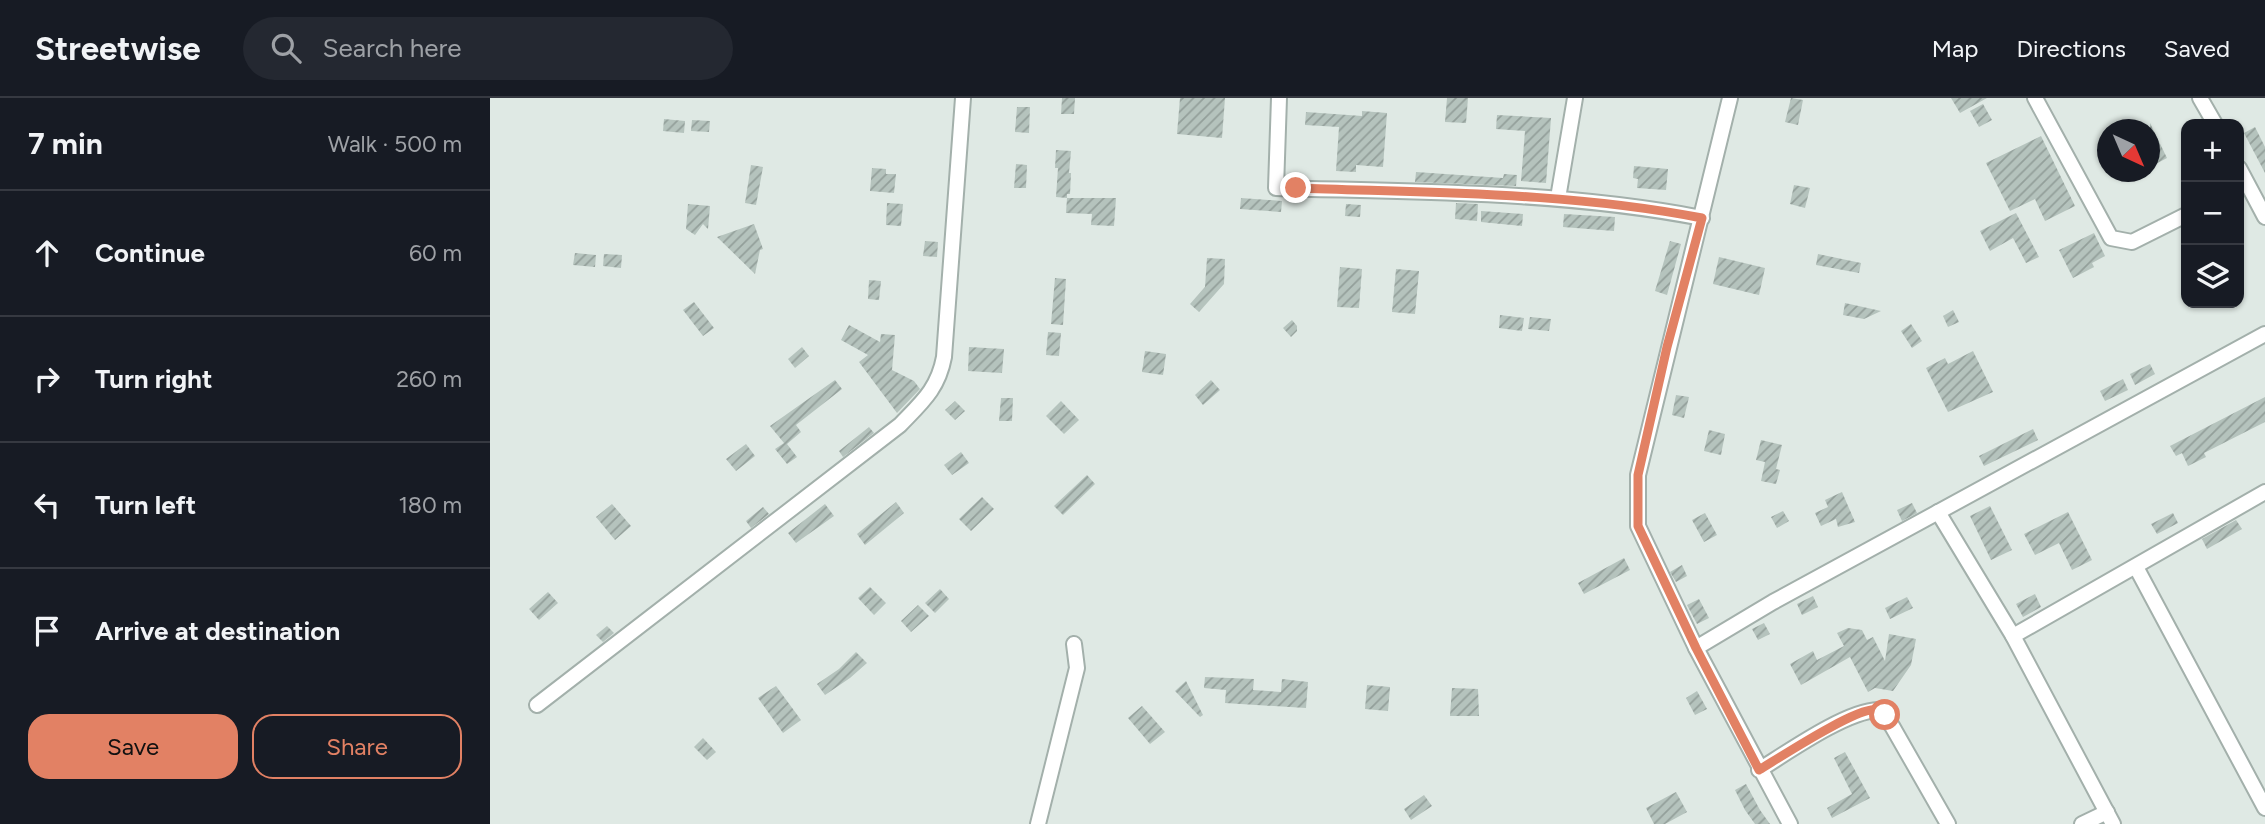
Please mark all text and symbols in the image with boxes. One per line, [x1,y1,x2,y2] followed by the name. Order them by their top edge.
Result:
[243,17,733,80] search box
[35,29,201,68] text: Streetwise
[267,29,305,67] icon: search
[323,32,461,64] text: Search here
[1932,34,1978,63] text: Map
[2016,34,2126,63] text: Directions
[2164,34,2230,63] text: Saved
[2097,119,2160,182] north arrow
[2181,119,2244,308] map controls
[2181,119,2244,182] button: +
[28,125,103,162] text: 7 min
[328,130,462,158] text: Walk · 500 m
[1280,172,1311,203] route end
[2181,182,2244,245] button: −
[28,234,66,272] icon: ahead
[95,237,205,269] text: Continue
[409,239,462,267] text: 60 m
[2181,245,2244,308] button: layers
[28,360,66,398] icon: right
[95,363,212,395] text: Turn right
[396,365,462,393] text: 260 m
[28,486,66,524] icon: left
[95,489,196,521] text: Turn left
[398,491,462,519] text: 180 m
[28,612,66,650] icon: arrive
[95,615,340,647] text: Arrive at destination
[1869,699,1900,730] route start
[28,714,238,779] button: Save
[252,714,462,779] button: Share

